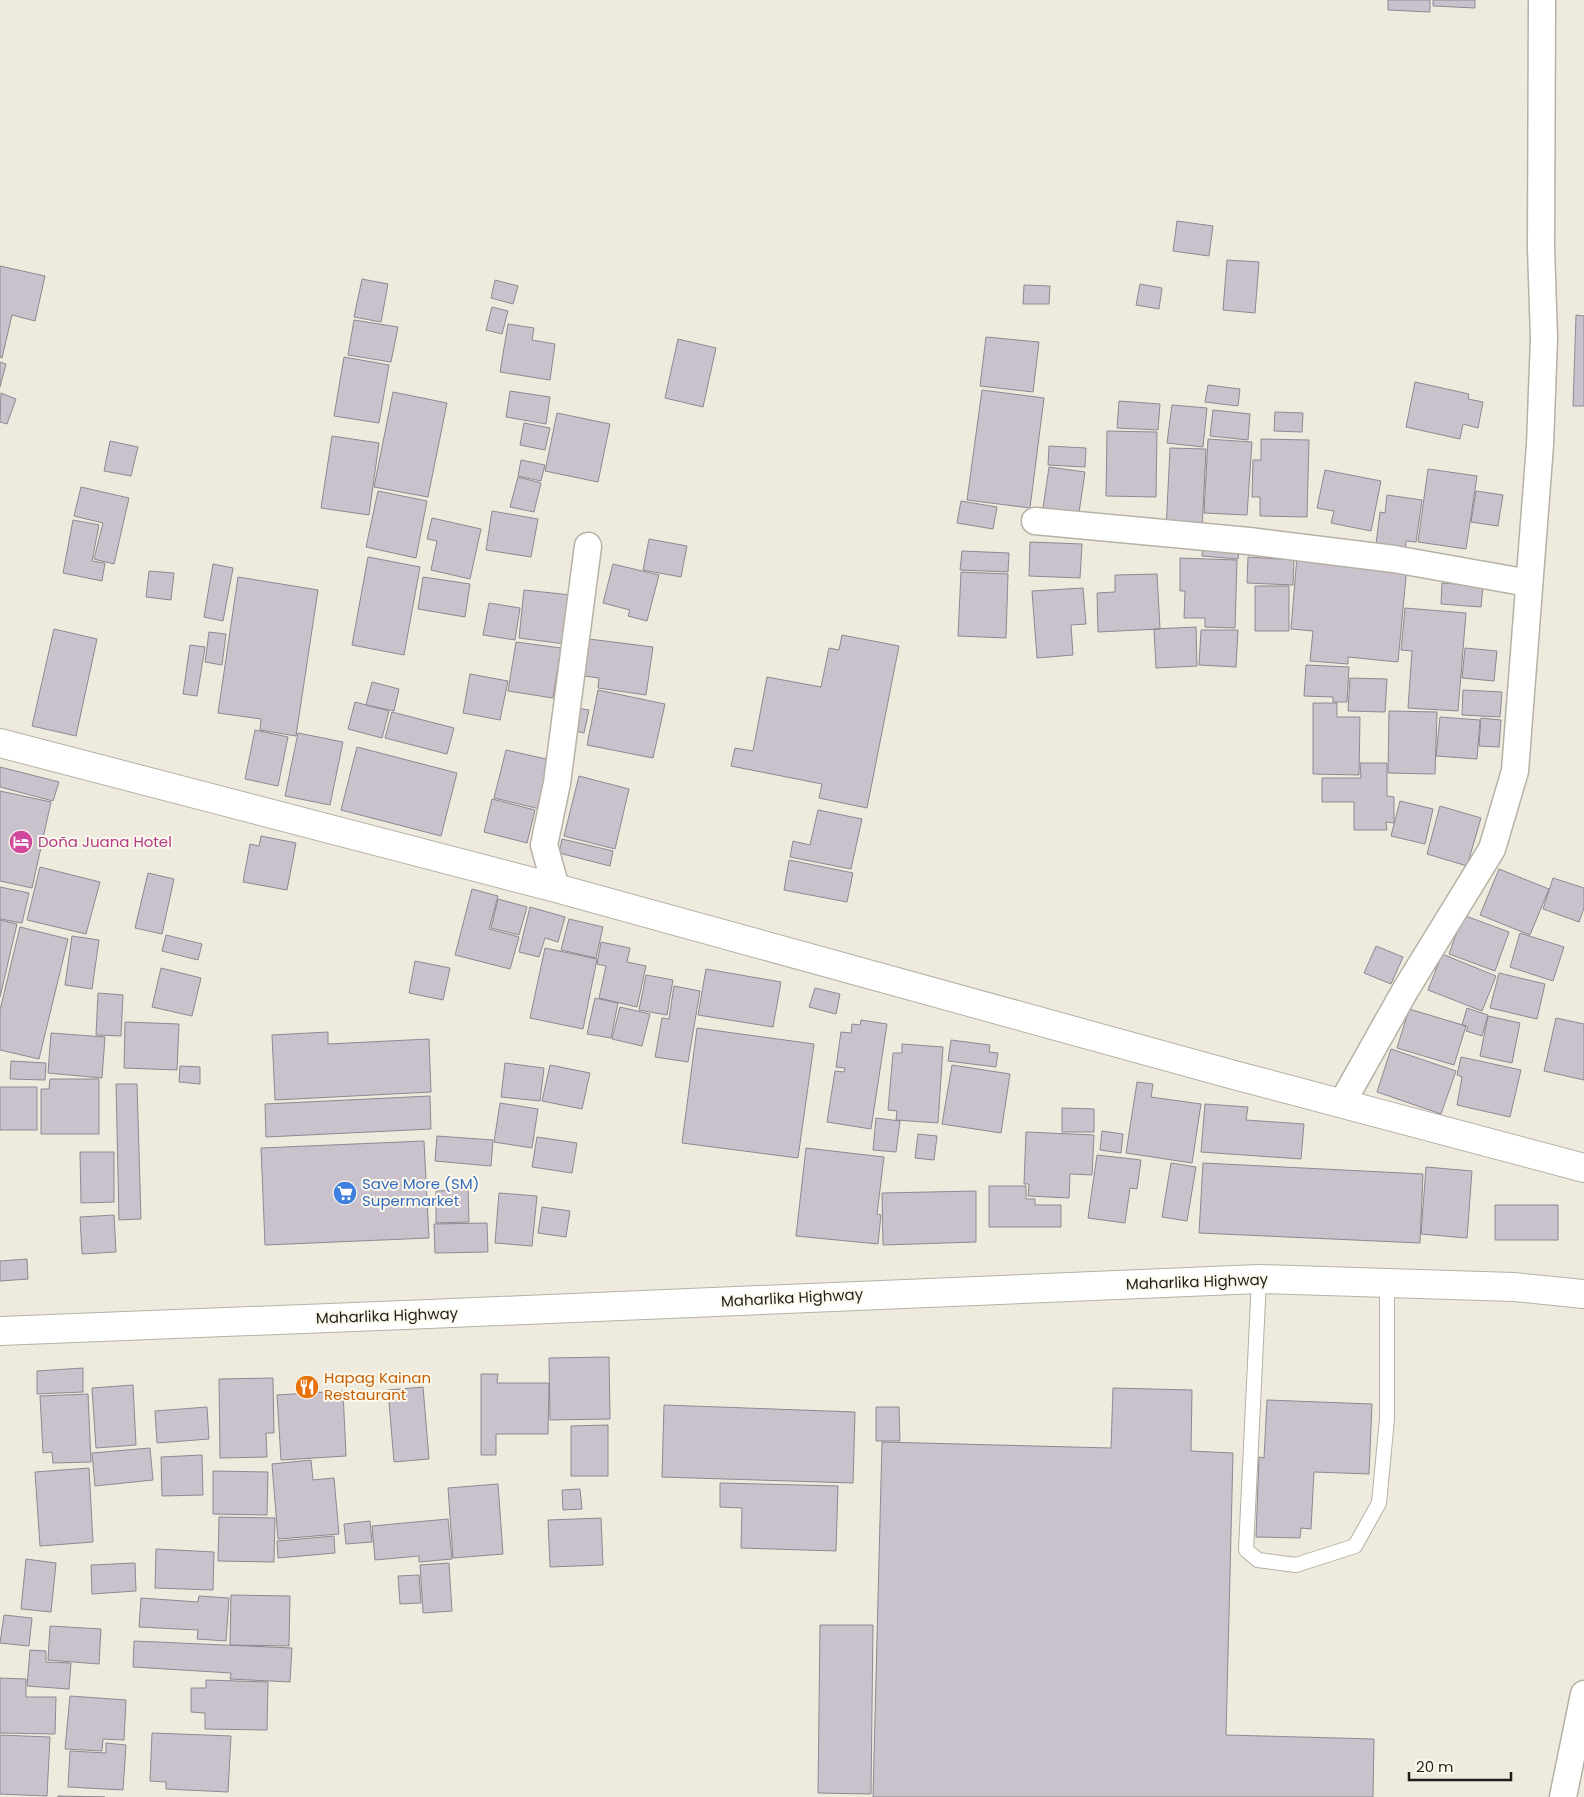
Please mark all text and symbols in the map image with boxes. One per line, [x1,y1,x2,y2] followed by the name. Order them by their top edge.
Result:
[8,829,34,855] hotel icon: Doña Juana Hotel
[38,831,172,852] place label: Doña Juana Hotel
[362,1173,479,1211] place label: Save More (SM) Supermarket
[332,1180,358,1206] supermarket icon: Save More (SM) Supermarket
[1125,1269,1269,1294] street label: Maharlika Highway
[720,1283,864,1312] street label: Maharlika Highway
[315,1303,459,1328] street label: Maharlika Highway
[324,1367,431,1405] place label: Hapag Kainan Restaurant
[294,1374,320,1400] restaurant icon: Hapag Kainan Restaurant
[1409,1750,1512,1782] scale bar
[1416,1756,1454,1777] text: 20 m

